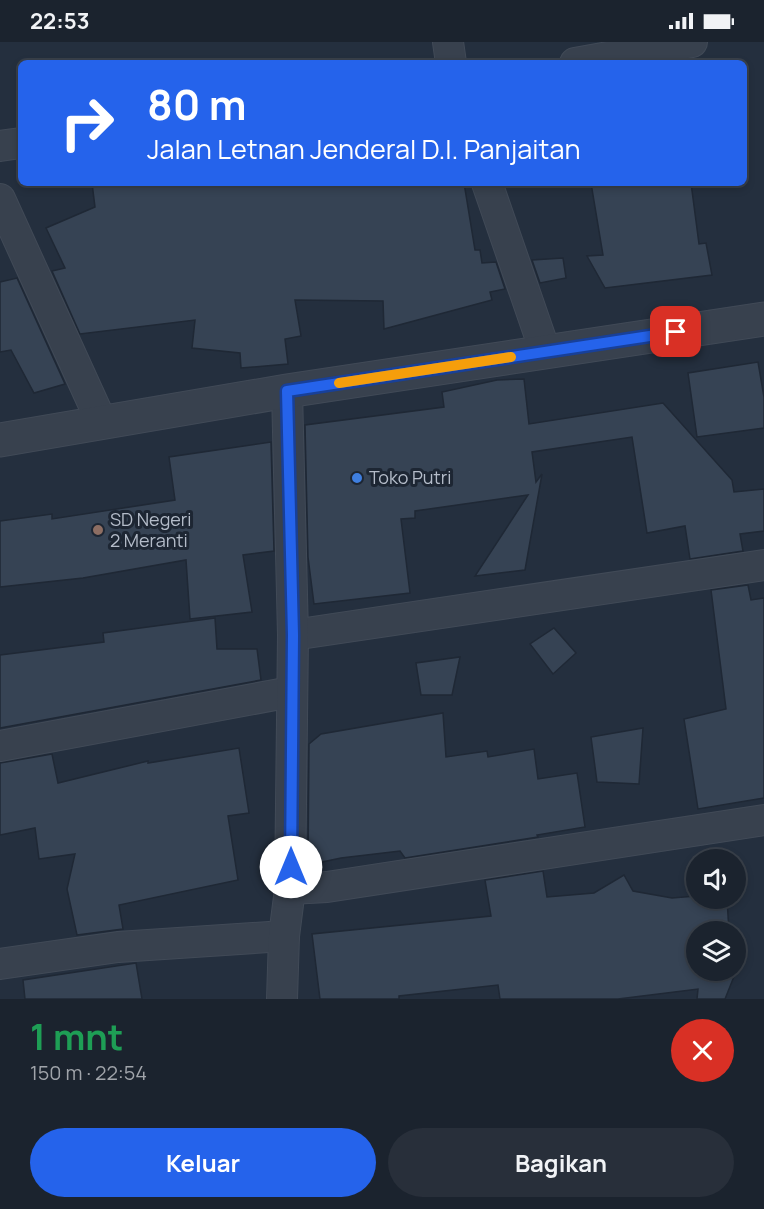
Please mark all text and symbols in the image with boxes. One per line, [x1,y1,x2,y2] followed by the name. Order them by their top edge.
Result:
[30,6,89,36] text: 22:53
[147,75,247,133] text: 80 m
[48,84,126,162] icon: right
[147,130,580,167] text: Jalan Letnan Jenderal D.I. Panjaitan
[650,306,701,357] pin
[659,315,692,348] icon: arrive
[369,465,451,489] place label: Toko Putri
[350,471,364,485] marker: Toko Putri
[110,507,192,552] place label: SD Negeri 2 Meranti
[91,523,105,537] marker: SD Negeri 2 Meranti
[259,835,323,899] position arrow
[686,849,746,981] map controls
[686,849,746,909] button: sound
[686,921,746,981] button: layers
[30,1012,123,1061] text: 1 mnt
[671,1019,734,1082] button: close
[30,1059,147,1086] text: 150 m · 22:54
[30,1128,376,1197] button: Keluar
[388,1128,734,1197] button: Bagikan

